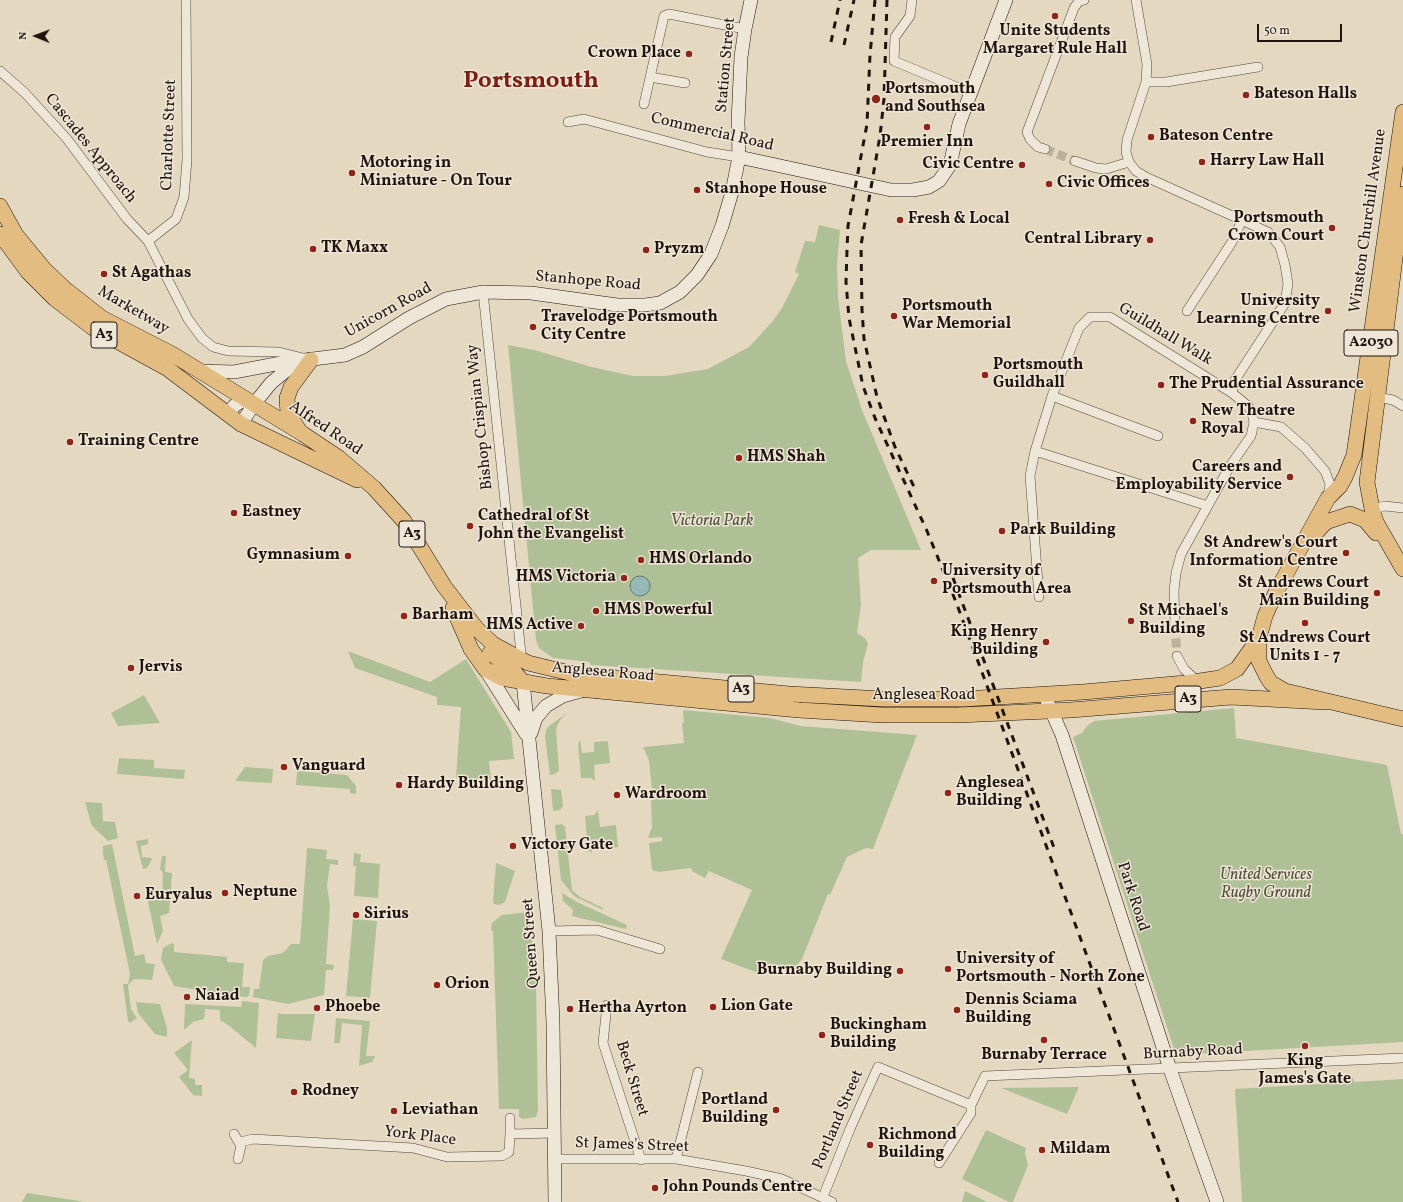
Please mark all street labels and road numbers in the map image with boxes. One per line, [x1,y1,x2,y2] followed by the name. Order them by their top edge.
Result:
[713,16,741,114] street label: Station Street
[158,79,182,191] street label: Charlotte Street
[40,90,140,208] street label: Cascades Approach
[649,110,775,156] street label: Commercial Road
[1347,128,1391,314] street label: Winston Churchill Avenue
[534,268,642,296] street label: Stanhope Road
[342,279,436,343] street label: Unicorn Road
[94,283,172,339] street label: Marketway
[1115,299,1215,371] street label: Guildhall Walk
[91,322,117,348] road number: A3
[1344,330,1398,356] road number: A2030
[464,343,498,491] street label: Bishop Crispian Way
[285,398,365,460] street label: Alfred Road
[399,521,425,547] road number: A3
[551,659,655,687] street label: Anglesea Road
[728,676,754,702] road number: A3
[872,686,976,706] street label: Anglesea Road
[1175,686,1201,712] road number: A3
[1112,860,1152,934] street label: Park Road
[519,897,545,989] street label: Queen Street
[610,1039,652,1119] street label: Beck Street
[1143,1041,1243,1065] street label: Burnaby Road
[809,1067,869,1173] street label: Portland Street
[383,1123,457,1151] street label: York Place
[575,1134,689,1158] street label: St James's Street

